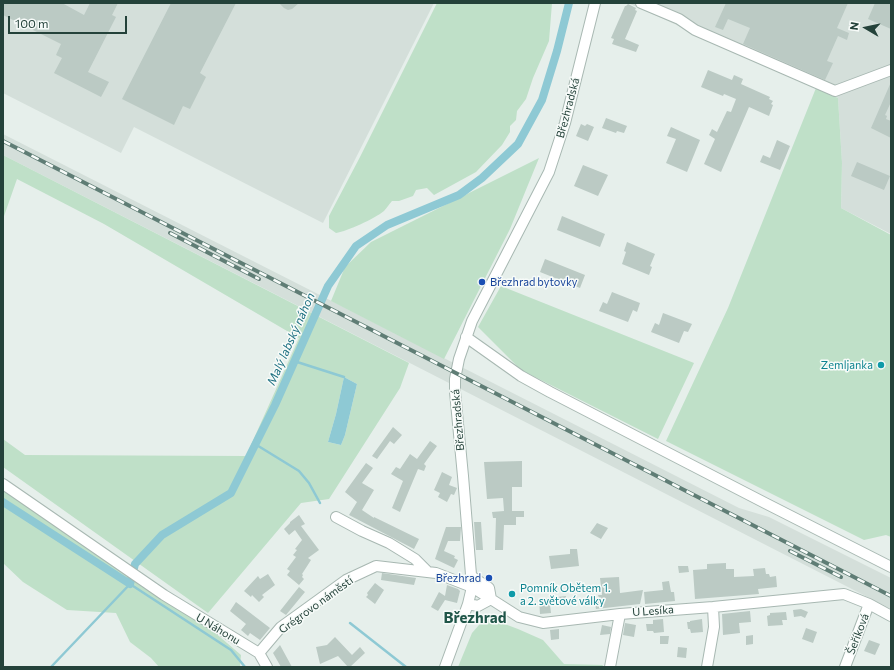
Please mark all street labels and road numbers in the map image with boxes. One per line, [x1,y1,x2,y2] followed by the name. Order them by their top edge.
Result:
[554,76,582,140] street label: Březhradská
[449,389,467,451] street label: Březhradská
[276,574,356,636] street label: Grégrovo náměstí
[632,603,674,619] street label: U Lesíka
[193,611,243,647] street label: U Náhonu
[844,612,872,656] street label: Šeříková

